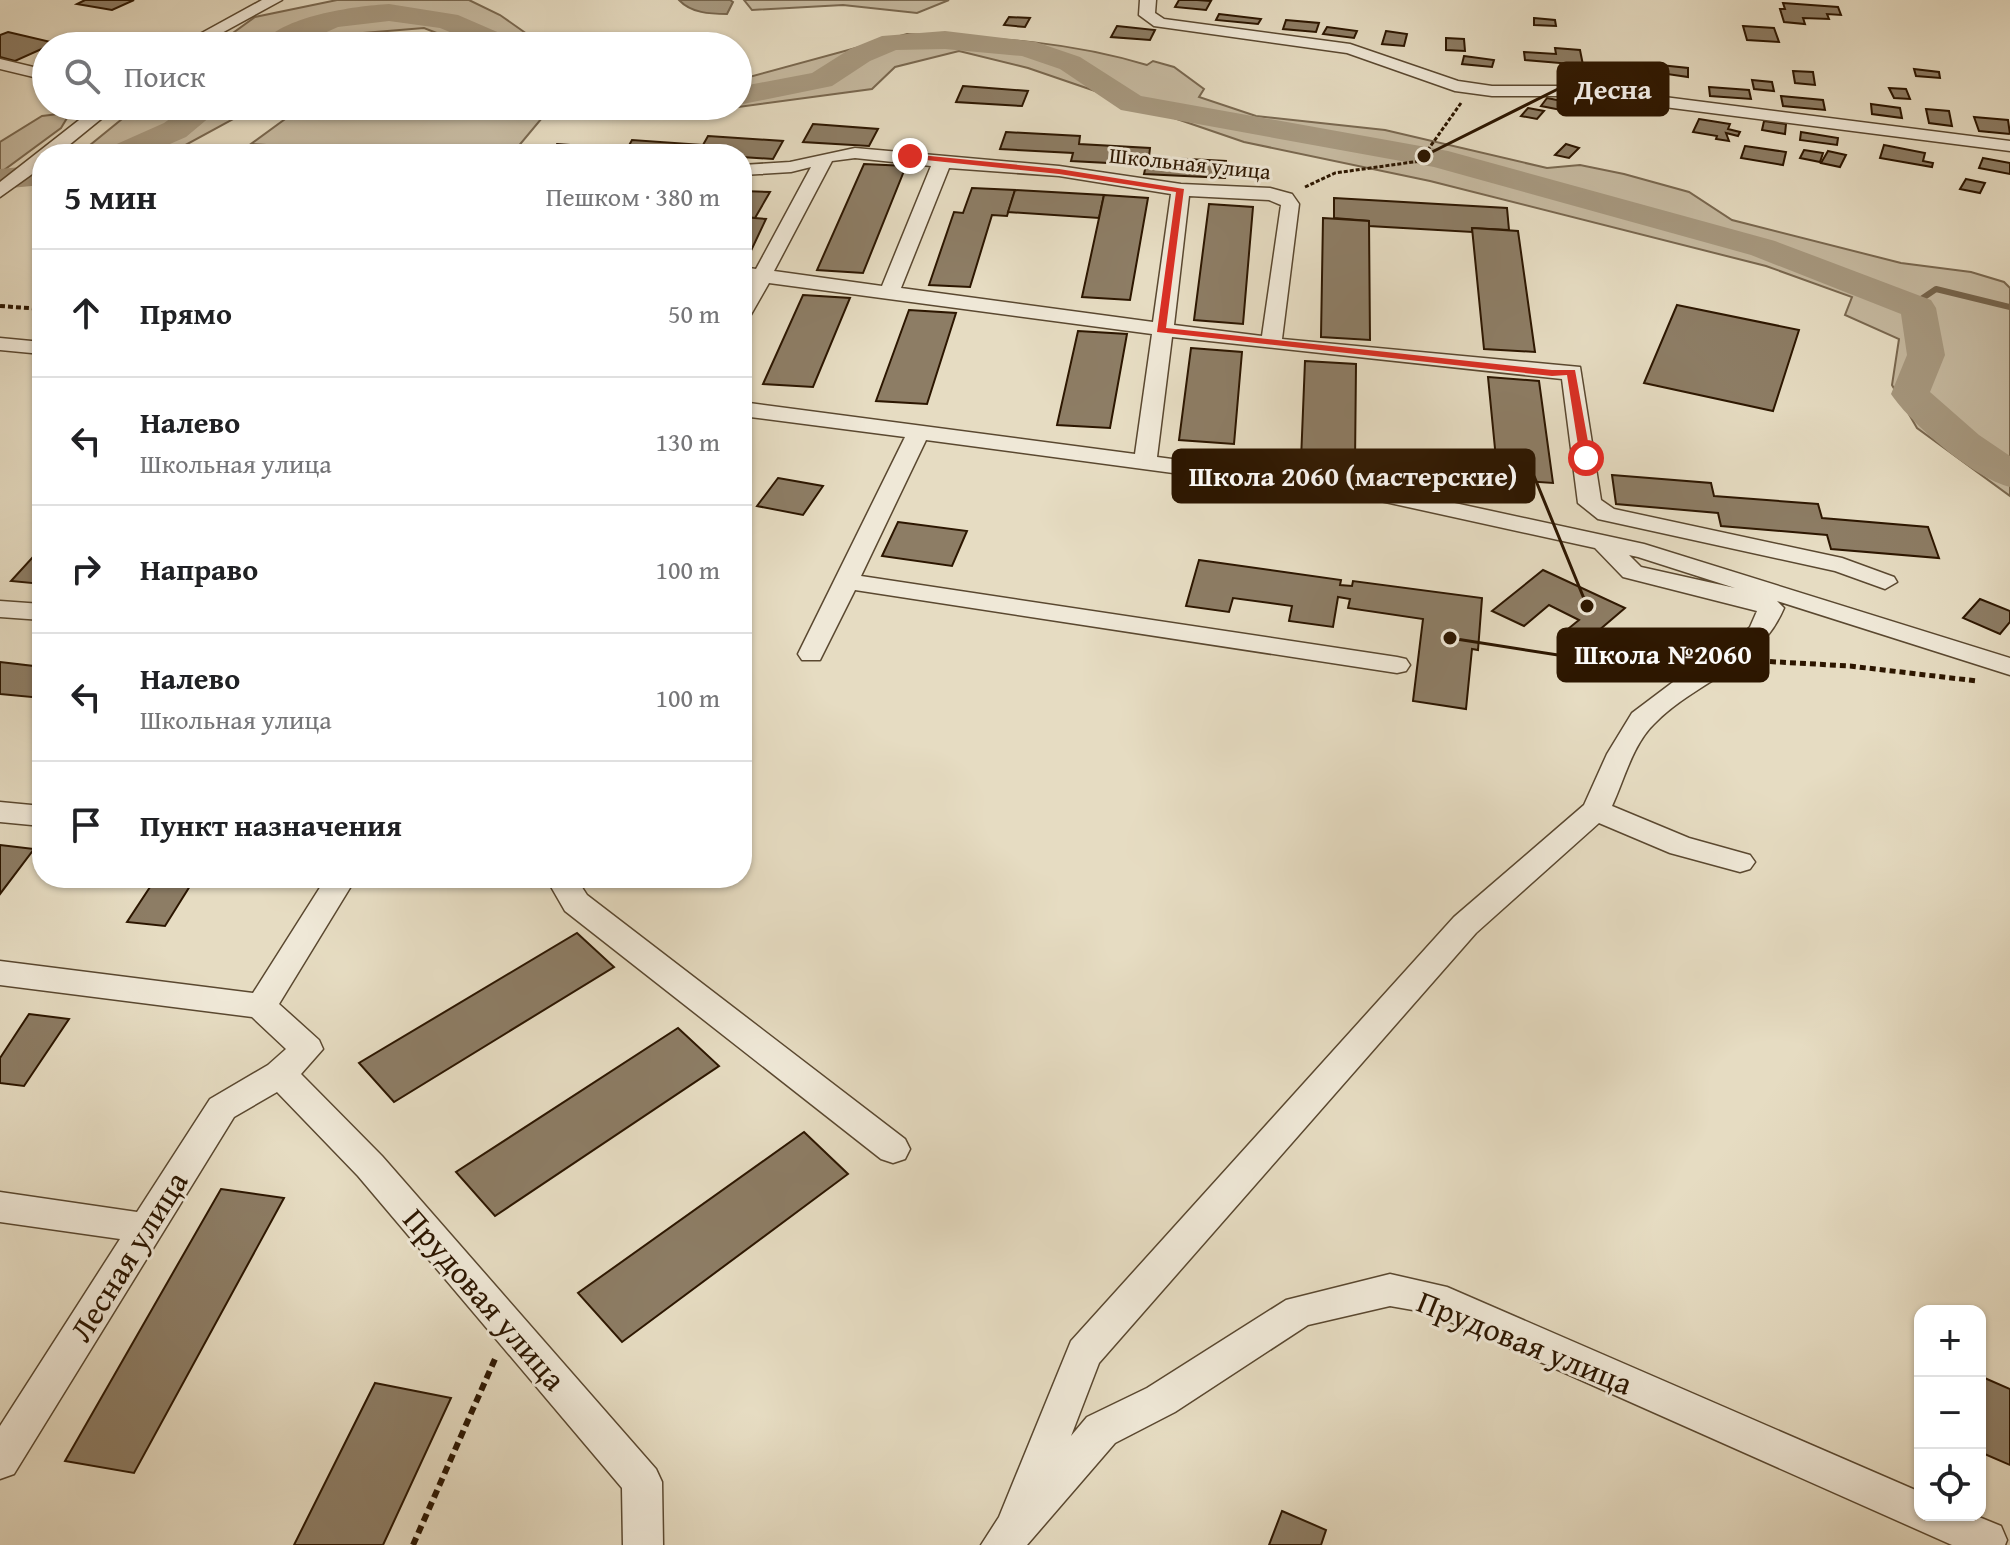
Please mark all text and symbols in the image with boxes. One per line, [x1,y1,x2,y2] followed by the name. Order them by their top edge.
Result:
[32,32,752,120] search box
[60,54,104,98] icon: search
[124,54,206,98] text: Поиск
[1558,63,1668,115] callout: Десна
[1573,68,1653,109] text: Десна
[892,138,928,174] route end
[1108,139,1273,187] street label: Школьная улица
[64,172,157,221] text: 5 мин
[546,177,720,216] text: Пешком · 380 m
[64,291,108,335] icon: ahead
[140,291,232,335] text: Прямо
[668,294,720,333] text: 50 m
[140,400,240,444] text: Налево
[64,419,108,463] icon: left
[655,422,720,461] text: 130 m
[1568,440,1604,476] route start
[140,444,332,483] text: Школьная улица
[1173,450,1534,502] callout: Школа 2060 (мастерские)
[1189,455,1517,496] text: Школа 2060 (мастерские)
[64,547,108,591] icon: right
[140,547,258,591] text: Направо
[655,550,720,589] text: 100 m
[1558,629,1768,681] callout: Школа №2060
[1574,633,1752,674] text: Школа №2060
[140,656,240,700] text: Налево
[64,675,108,719] icon: left
[655,678,720,717] text: 100 m
[140,700,332,739] text: Школьная улица
[64,803,108,847] icon: arrive
[140,803,402,847] text: Пункт назначения
[57,1161,199,1350] street label: Лесная улица
[392,1197,578,1401] street label: Прудовая улица
[1410,1277,1640,1407] street label: Прудовая улица
[1914,1305,1986,1521] map controls
[1914,1305,1986,1377] button: +
[1914,1377,1986,1449] button: −
[1914,1449,1986,1521] button: locate

